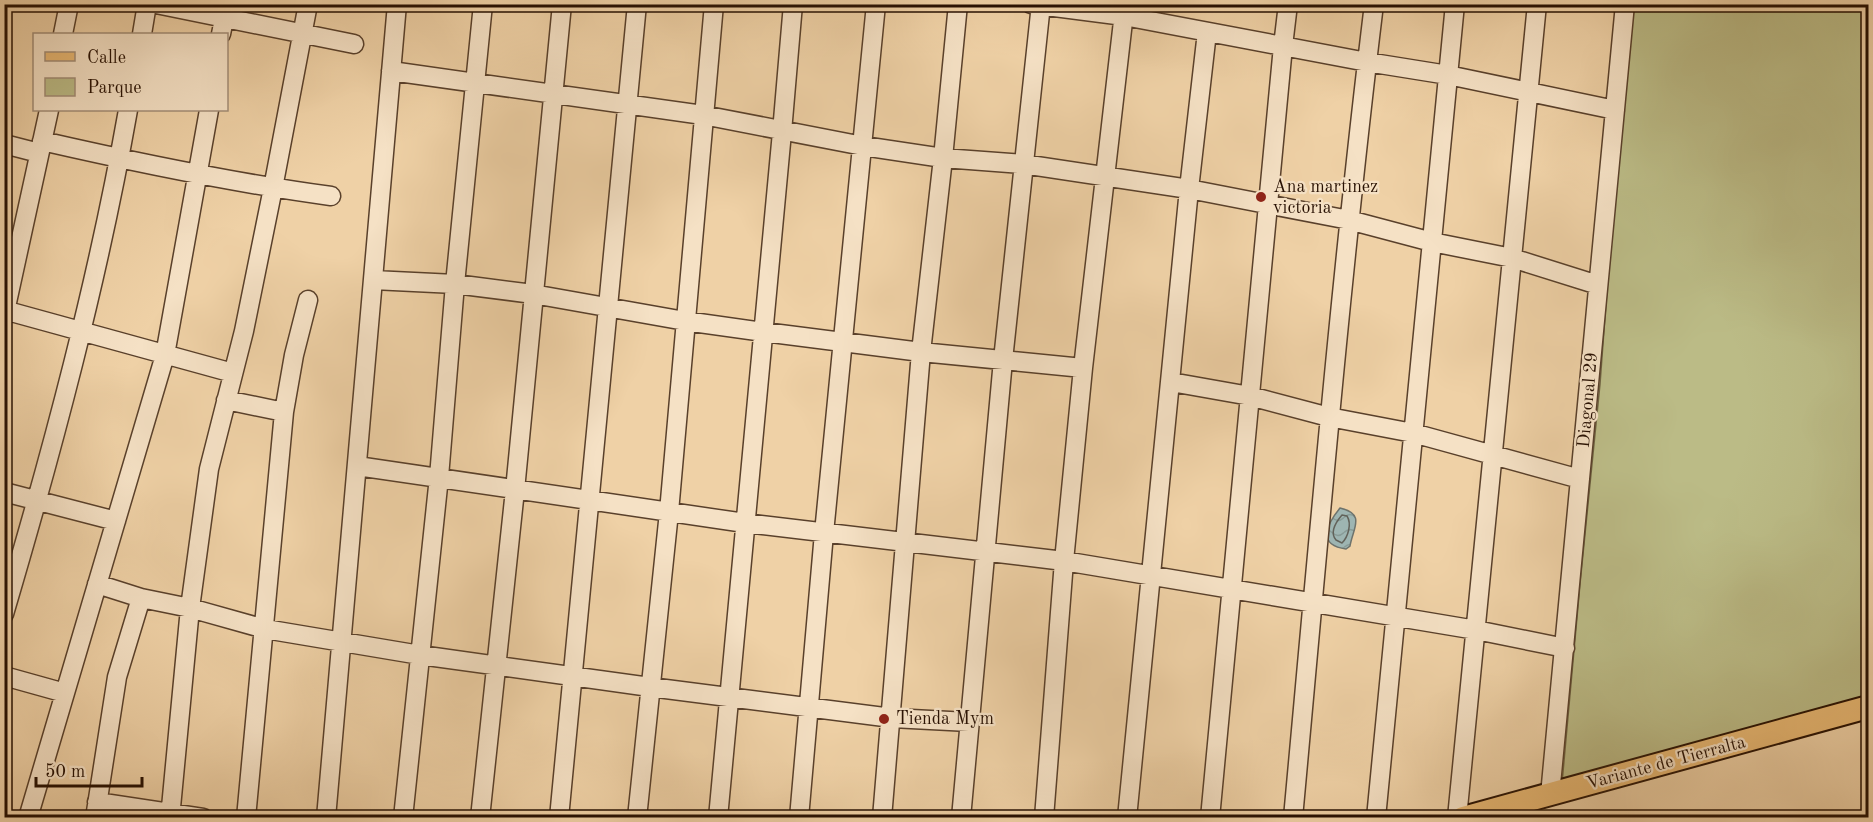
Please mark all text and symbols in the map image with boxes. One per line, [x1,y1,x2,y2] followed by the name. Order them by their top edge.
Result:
[33,33,228,111] legend
[87,49,126,67] text: Calle
[87,79,142,97] text: Parque
[1273,178,1378,217] place label: Ana martinez victoria
[1254,190,1268,204] marker: Ana martinez victoria
[1575,351,1601,449] street label: Diagonal 29
[896,710,994,728] place label: Tienda Mym
[877,712,891,726] marker: Tienda Mym
[1584,733,1748,793] street label: Variante de Tierralta
[36,750,142,788] scale bar
[45,763,85,781] text: 50 m

